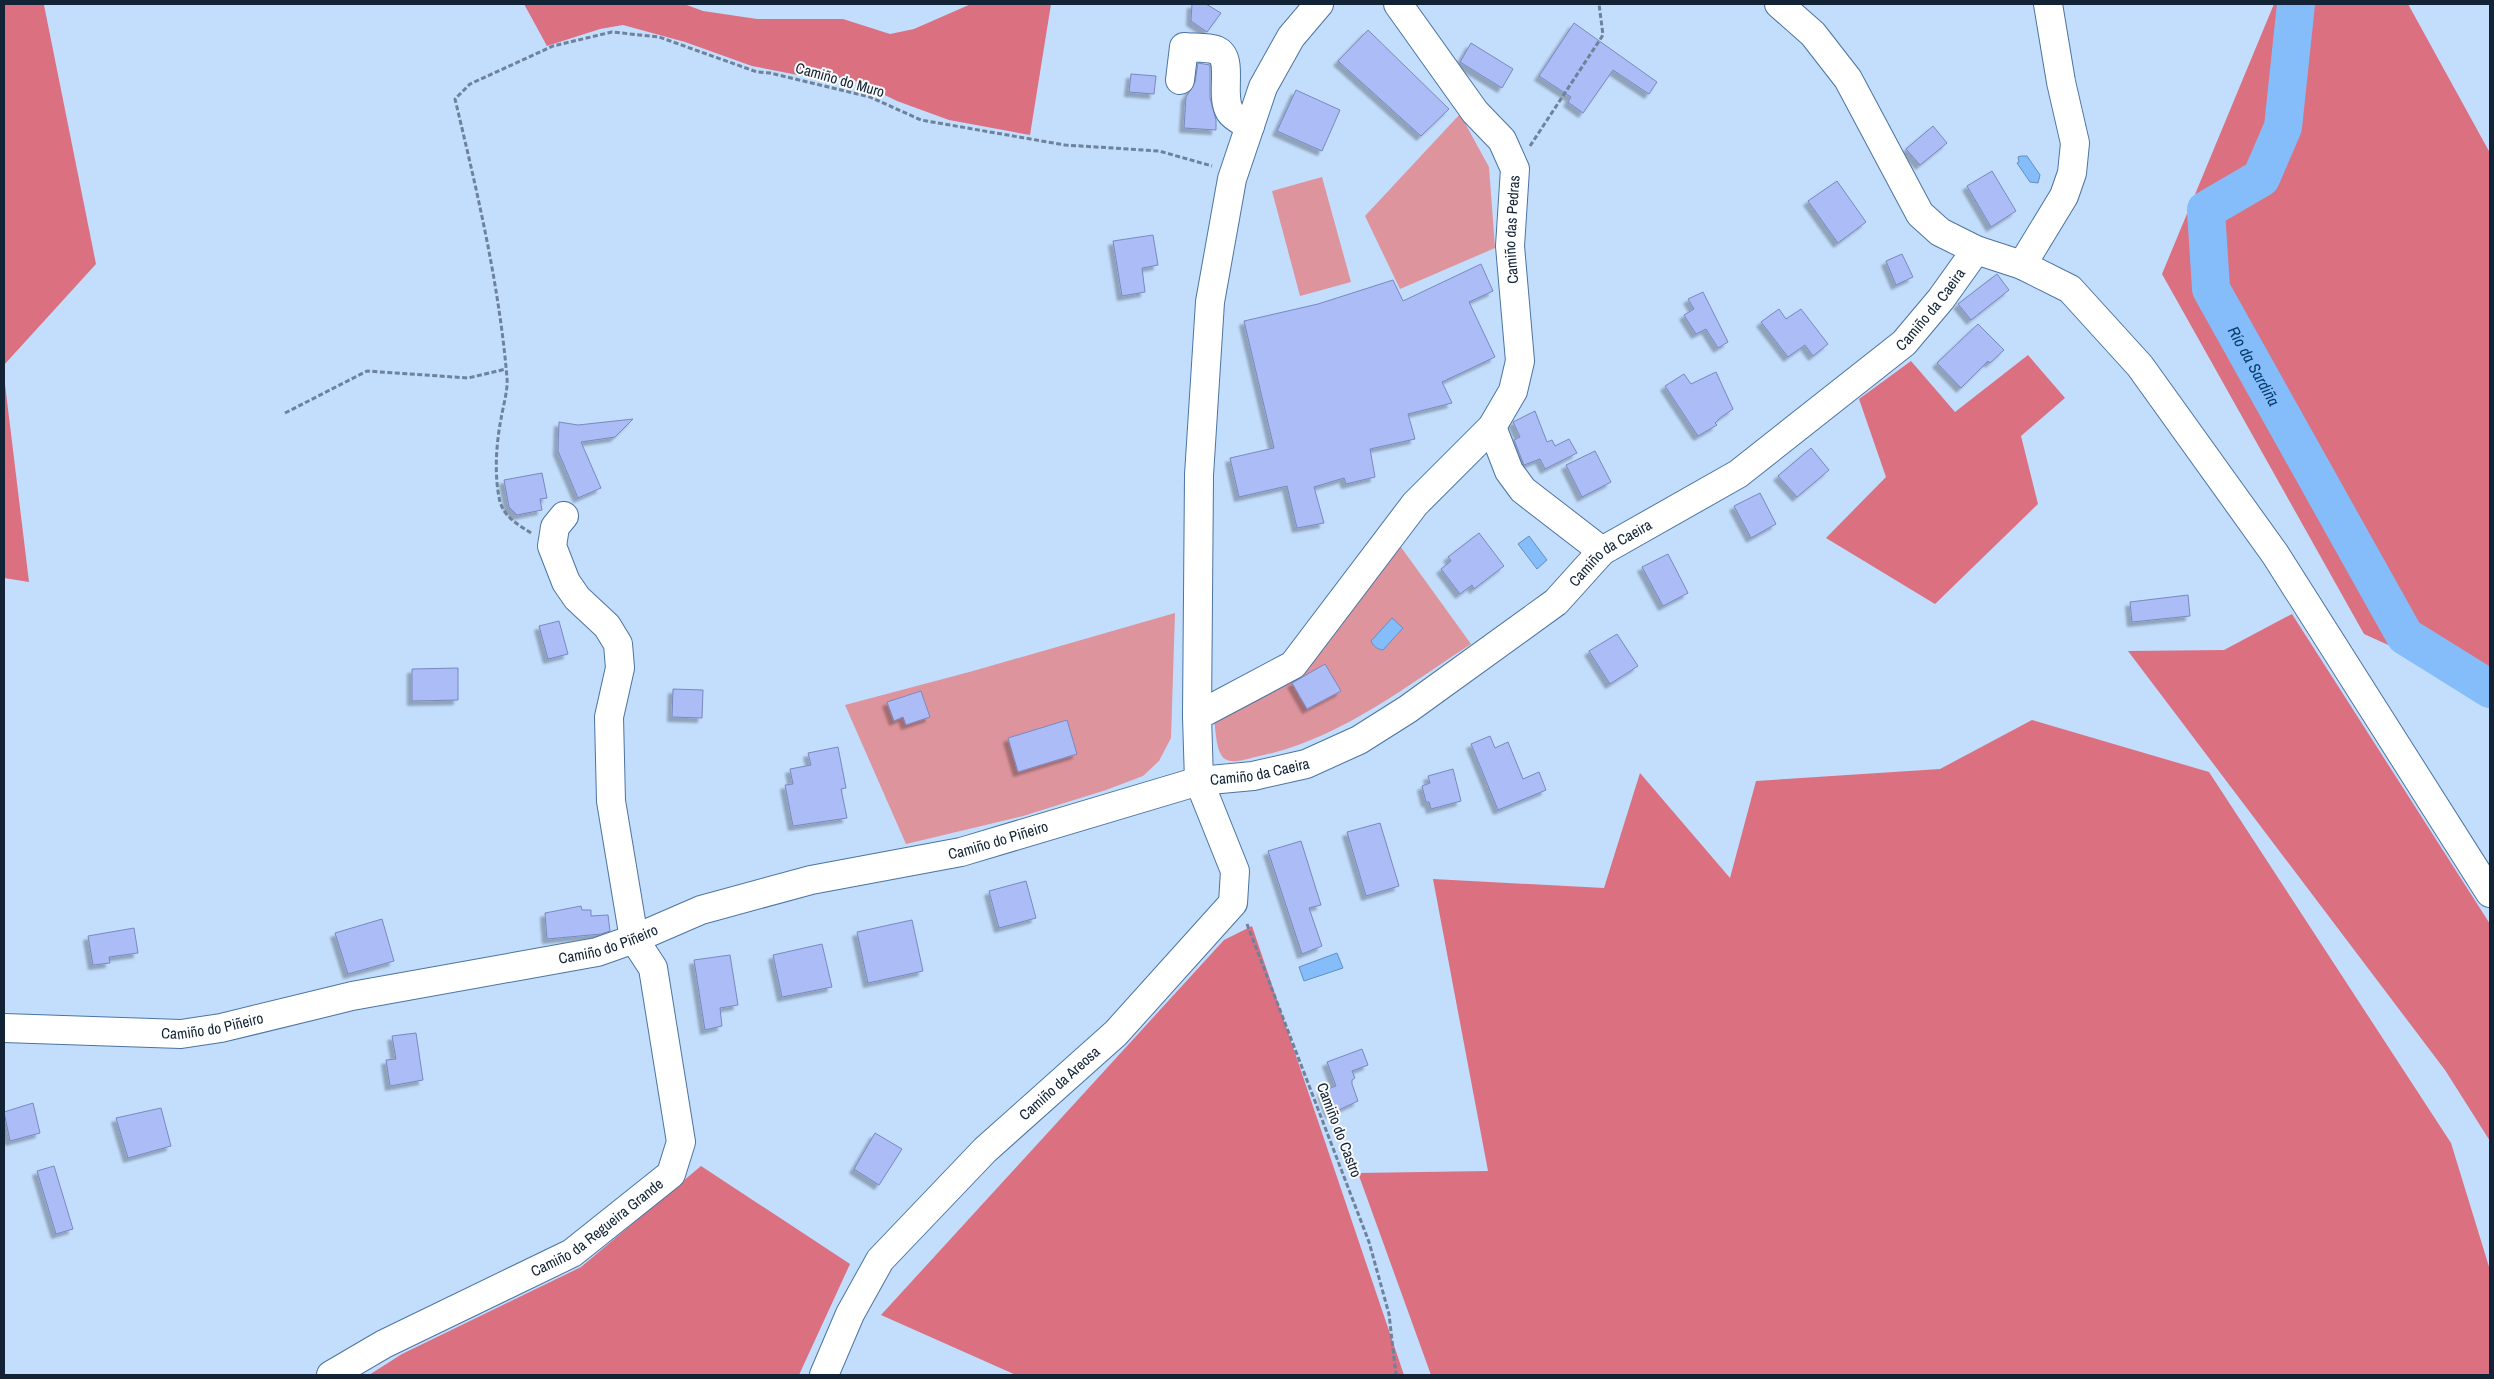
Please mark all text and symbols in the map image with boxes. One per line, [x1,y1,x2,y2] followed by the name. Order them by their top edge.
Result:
[793,57,887,102] street label: Camiño do Muro
[1499,175,1525,285] street label: Camiño das Pedras
[1891,264,1970,356] street label: Camiño da Caeira
[2223,322,2285,410] water label: Río da Sardiña
[1564,514,1656,591] street label: Camiño da Caeira
[1209,753,1311,790] street label: Camiño da Caeira
[946,816,1051,864] street label: Camiño do Piñeiro
[557,919,661,969] street label: Camiño do Piñeiro
[161,1007,265,1044] street label: Camiño do Piñeiro
[1014,1041,1104,1125] street label: Camiño da Areosa
[1312,1079,1367,1180] street label: Camiño do Castro
[527,1173,668,1281] street label: Camiño da Regueira Grande

